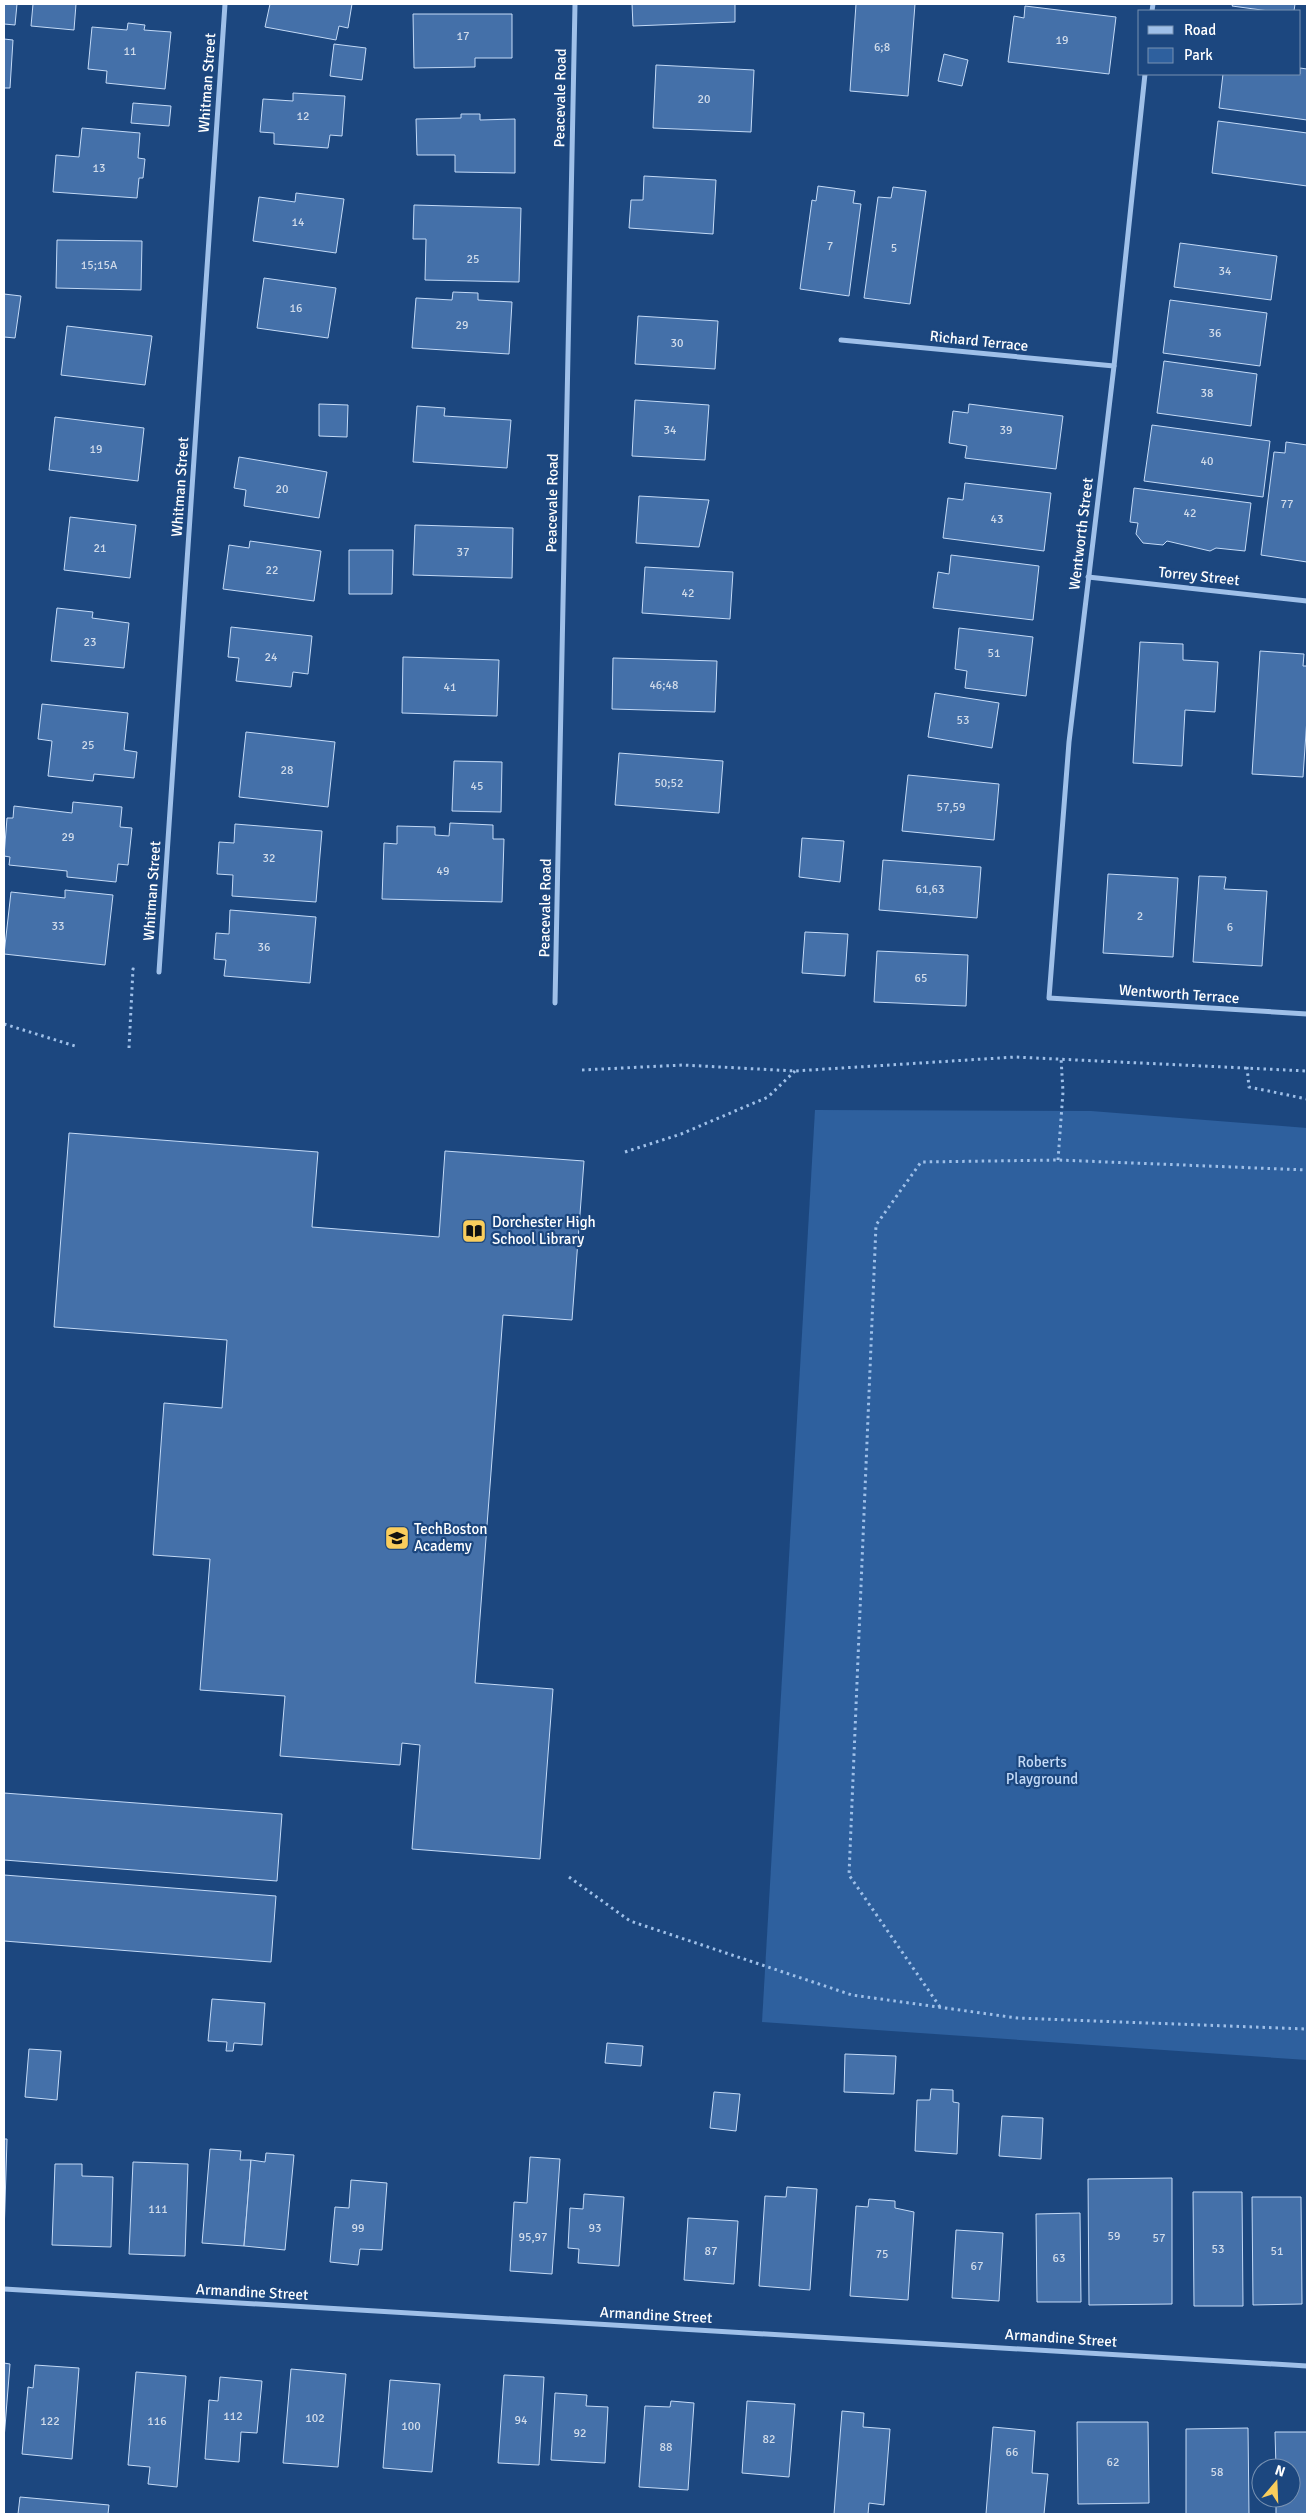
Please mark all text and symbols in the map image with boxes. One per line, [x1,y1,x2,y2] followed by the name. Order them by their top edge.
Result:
[1138,10,1301,75] legend
[1184,21,1216,39] text: Road
[457,29,469,44] house number: 17
[195,32,219,134] street label: Whitman Street
[1056,33,1068,48] house number: 19
[874,40,890,55] house number: 6;8
[124,44,136,59] house number: 11
[1184,46,1213,64] text: Park
[550,48,570,148] street label: Peacevale Road
[698,92,710,107] house number: 20
[297,109,309,124] house number: 12
[93,161,105,176] house number: 13
[292,215,305,230] house number: 14
[827,239,833,254] house number: 7
[891,241,897,256] house number: 5
[467,252,479,267] house number: 25
[81,258,118,273] house number: 15;15A
[1219,264,1232,279] house number: 34
[290,301,302,316] house number: 16
[456,318,468,333] house number: 29
[1209,326,1221,341] house number: 36
[929,327,1029,355] street label: Richard Terrace
[671,336,683,351] house number: 30
[1201,386,1213,401] house number: 38
[664,423,677,438] house number: 34
[1000,423,1012,438] house number: 39
[168,436,192,538] street label: Whitman Street
[90,442,102,457] house number: 19
[542,453,562,553] street label: Peacevale Road
[1201,454,1213,469] house number: 40
[1065,477,1097,591] street label: Wentworth Street
[276,482,288,497] house number: 20
[1281,497,1293,512] house number: 77
[1184,506,1196,521] house number: 42
[991,512,1003,527] house number: 43
[94,541,106,556] house number: 21
[457,545,469,560] house number: 37
[266,563,278,578] house number: 22
[1158,563,1240,589] street label: Torrey Street
[682,586,694,601] house number: 42
[84,635,96,650] house number: 23
[988,646,1000,661] house number: 51
[265,650,278,665] house number: 24
[649,678,679,693] house number: 46;48
[444,680,456,695] house number: 41
[957,713,969,728] house number: 53
[82,738,94,753] house number: 25
[281,763,293,778] house number: 28
[654,776,684,791] house number: 50;52
[471,779,483,794] house number: 45
[936,800,966,815] house number: 57,59
[62,830,74,845] house number: 29
[140,840,164,942] street label: Whitman Street
[263,851,275,866] house number: 32
[535,858,555,958] street label: Peacevale Road
[437,864,449,879] house number: 49
[915,882,945,897] house number: 61,63
[1137,909,1143,924] house number: 2
[52,919,64,934] house number: 33
[1227,920,1233,935] house number: 6
[258,940,270,955] house number: 36
[915,971,927,986] house number: 65
[1118,981,1240,1007] street label: Wentworth Terrace
[492,1213,596,1248] place label: Dorchester High School Library
[461,1218,487,1244] library icon: Dorchester High School Library
[414,1520,487,1555] place label: TechBoston Academy
[384,1525,410,1551] school or university icon: TechBoston Academy
[1006,1753,1078,1788] park label: Roberts Playground
[148,2202,168,2217] house number: 111
[352,2221,364,2236] house number: 99
[589,2221,601,2236] house number: 93
[1108,2229,1120,2244] house number: 59
[518,2230,548,2245] house number: 95,97
[1153,2231,1165,2246] house number: 57
[1212,2242,1224,2257] house number: 53
[705,2244,717,2259] house number: 87
[1271,2244,1283,2259] house number: 51
[876,2247,888,2262] house number: 75
[1053,2251,1065,2266] house number: 63
[971,2259,983,2274] house number: 67
[195,2280,309,2304] street label: Armandine Street
[599,2303,713,2327] street label: Armandine Street
[1004,2325,1118,2351] street label: Armandine Street
[223,2409,243,2424] house number: 112
[305,2411,325,2426] house number: 102
[515,2413,528,2428] house number: 94
[40,2414,60,2429] house number: 122
[147,2414,167,2429] house number: 116
[401,2419,421,2434] house number: 100
[574,2426,586,2441] house number: 92
[763,2432,775,2447] house number: 82
[660,2440,672,2455] house number: 88
[1006,2445,1018,2460] house number: 66
[1107,2455,1119,2470] house number: 62
[1251,2458,1301,2508] north arrow
[1273,2462,1287,2481] text: N
[1211,2465,1223,2480] house number: 58

